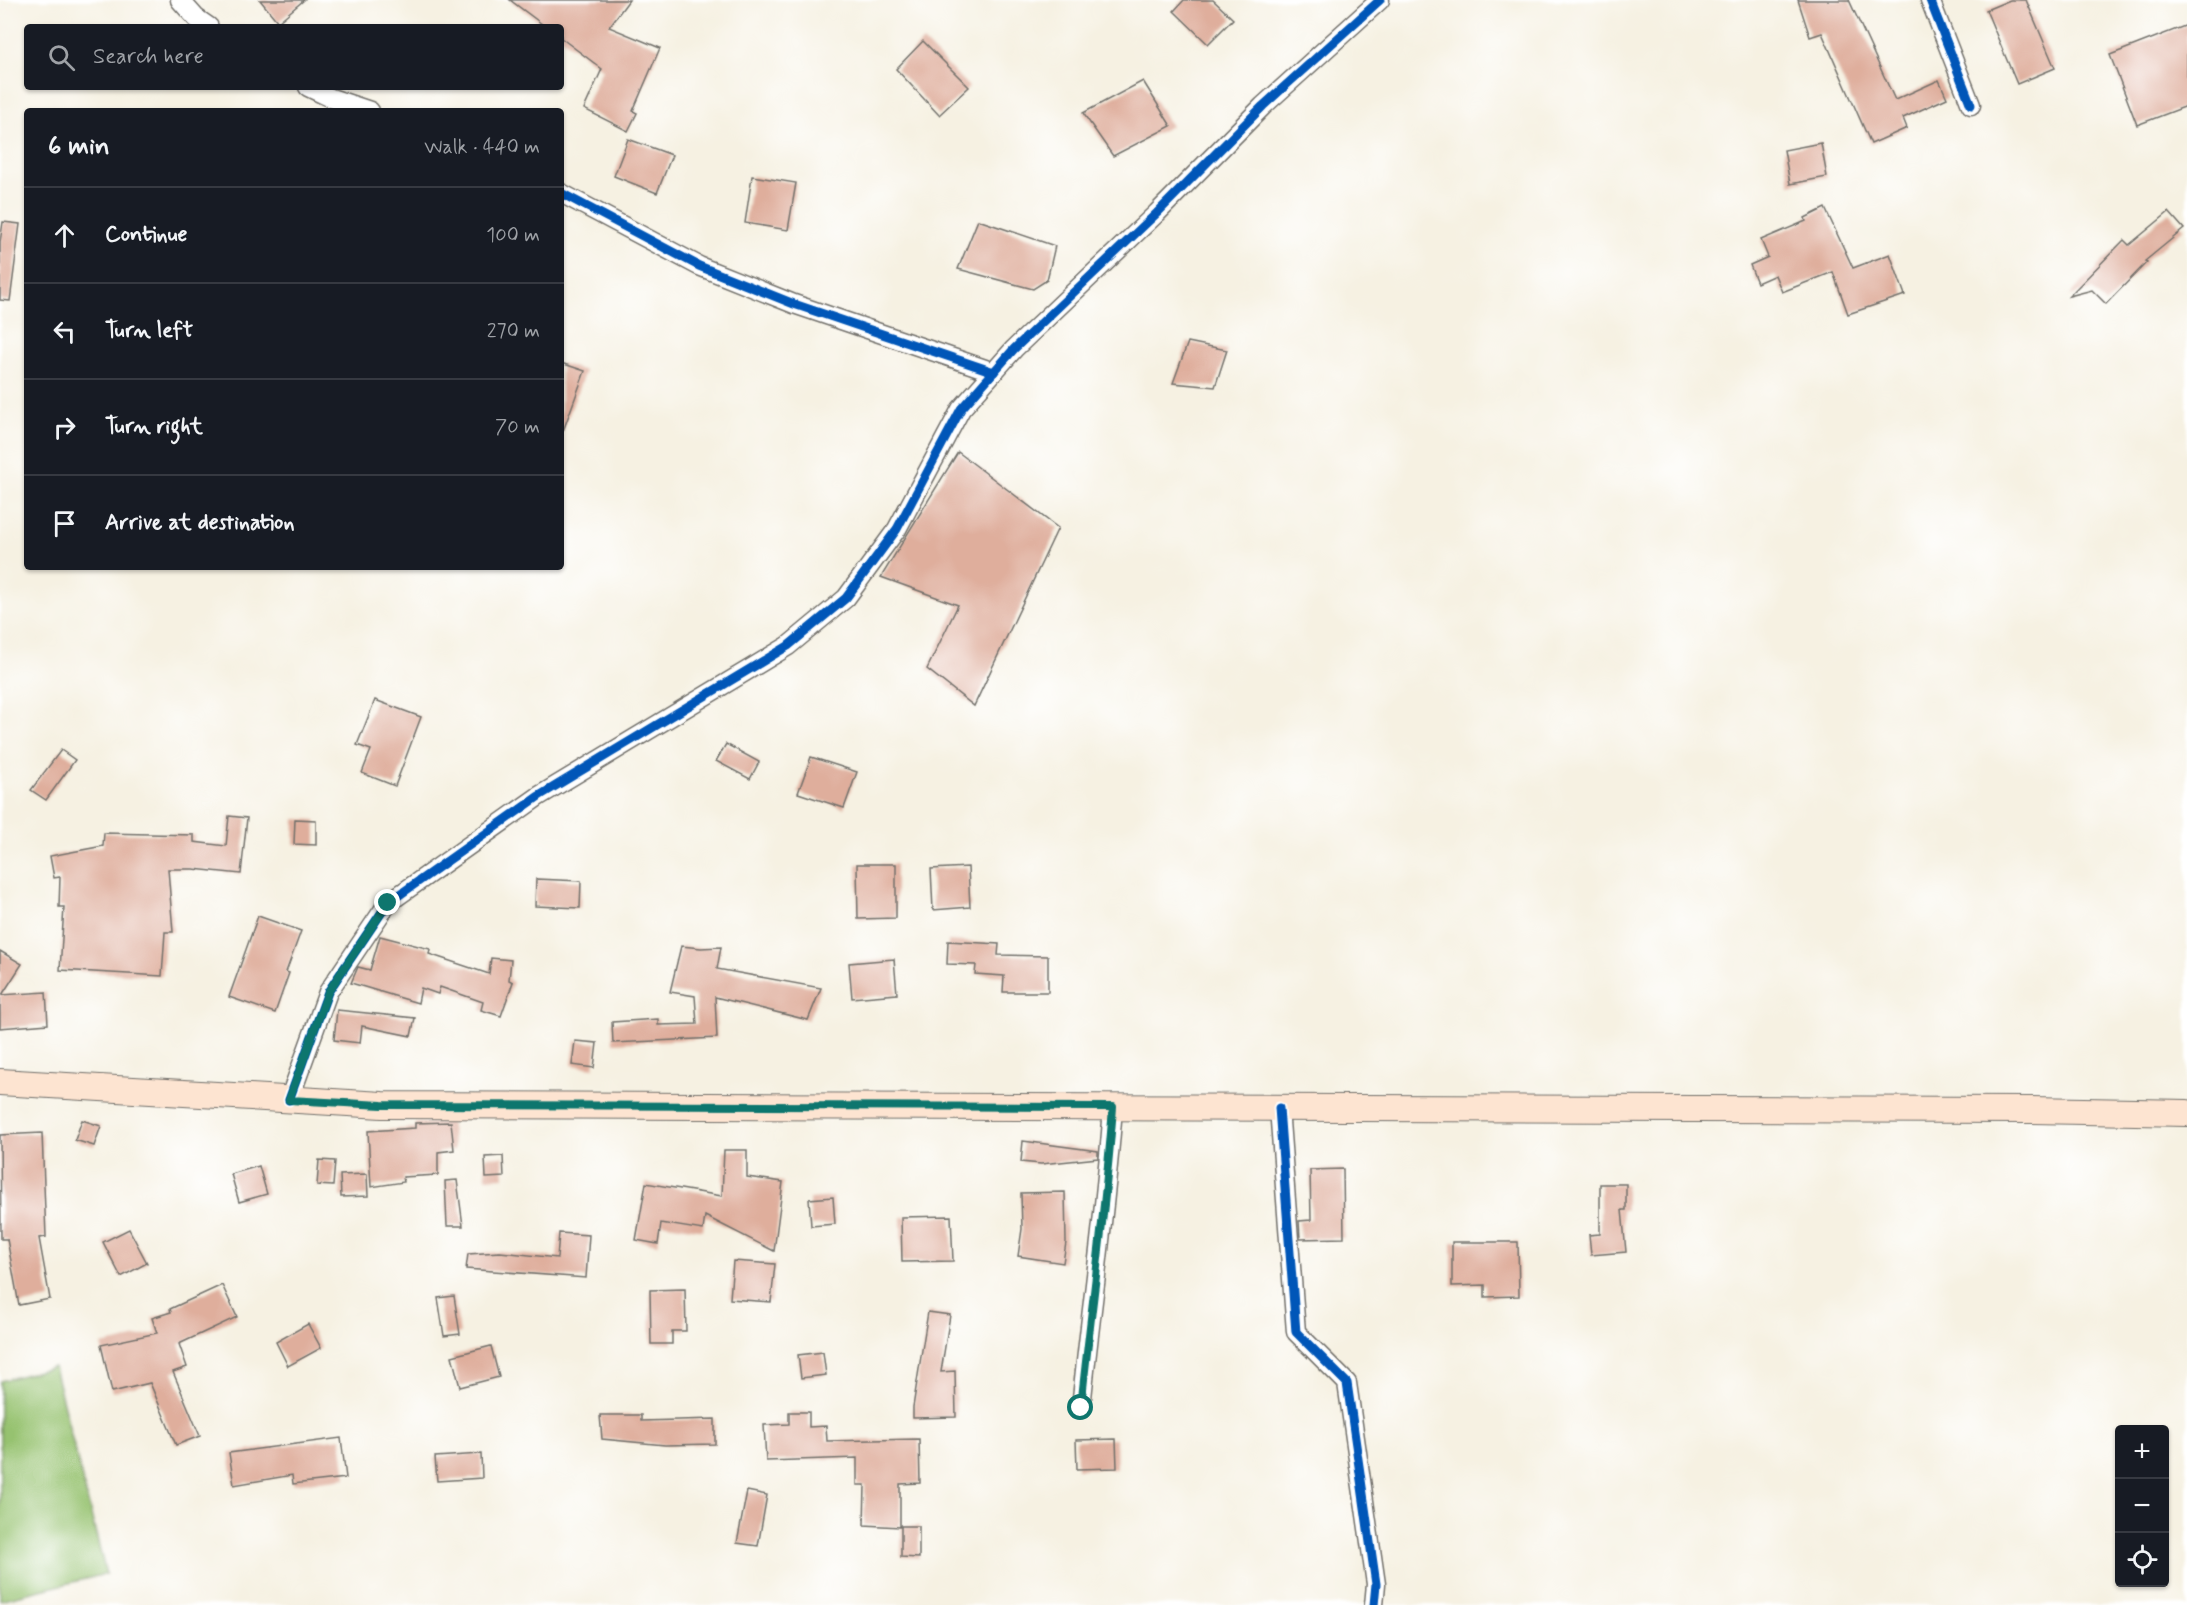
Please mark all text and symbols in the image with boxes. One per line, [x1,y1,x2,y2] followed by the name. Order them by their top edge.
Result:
[24,24,564,90] search box
[45,41,78,74] icon: search
[93,43,204,71] text: Search here
[48,130,110,164] text: 6 min
[424,134,540,161] text: Walk · 440 m
[48,219,81,252] icon: ahead
[105,221,187,249] text: Continue
[486,222,540,249] text: 100 m
[48,315,81,348] icon: left
[105,317,193,345] text: Turn left
[487,318,540,345] text: 270 m
[48,411,81,444] icon: right
[105,413,203,441] text: Turn right
[495,414,540,441] text: 70 m
[48,507,81,540] icon: arrive
[105,509,295,537] text: Arrive at destination
[374,889,400,915] route end
[1067,1394,1093,1420] route start
[2115,1425,2169,1587] map controls
[2115,1425,2169,1479] button: +
[2115,1479,2169,1533] button: −
[2115,1533,2169,1587] button: locate

